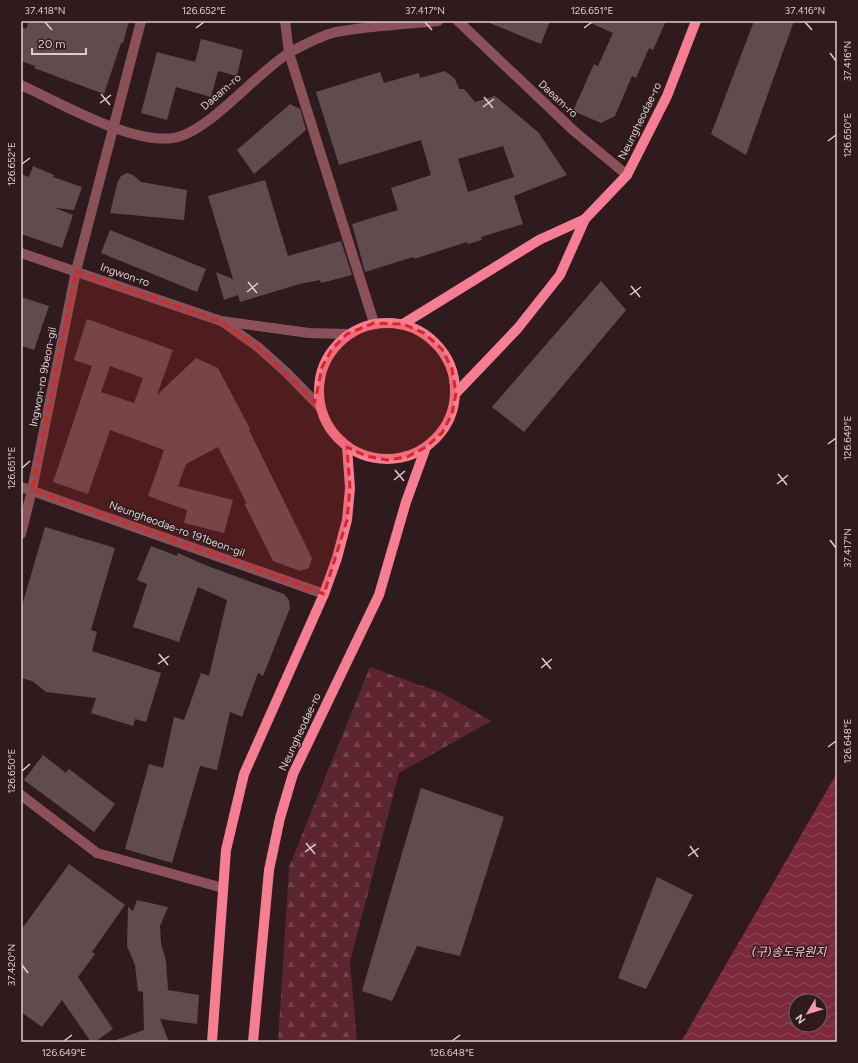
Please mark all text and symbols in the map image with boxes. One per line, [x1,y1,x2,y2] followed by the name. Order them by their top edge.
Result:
[25,4,65,17] text: 37.418°N
[182,4,226,17] text: 126.652°E
[405,4,445,17] text: 37.417°N
[571,4,613,17] text: 126.651°E
[785,4,825,17] text: 37.416°N
[32,30,86,56] scale bar
[38,37,66,51] text: 20 m
[841,41,854,81] text: 37.416°N
[198,71,244,113] street label: Daeam-ro
[536,78,580,120] street label: Daeam-ro
[616,80,664,162] street label: Neungheodae-ro
[841,112,854,157] text: 126.650°E
[5,142,18,186] text: 126.652°E
[99,261,151,289] street label: Ingwon-ro
[27,326,59,428] street label: Ingwon-ro 9beon-gil
[841,416,854,460] text: 126.649°E
[5,447,18,489] text: 126.651°E
[107,498,247,560] street label: Neungheodae-ro 191beon-gil
[841,528,854,568] text: 37.417°N
[276,691,324,773] street label: Neungheodae-ro
[841,718,854,764] text: 126.648°E
[5,748,18,793] text: 126.650°E
[5,944,18,986] text: 37.420°N
[752,945,827,959] water label: (구)송도유원지
[788,993,828,1033] north arrow
[793,1011,808,1026] text: N
[42,1046,86,1059] text: 126.649°E
[429,1046,475,1059] text: 126.648°E

